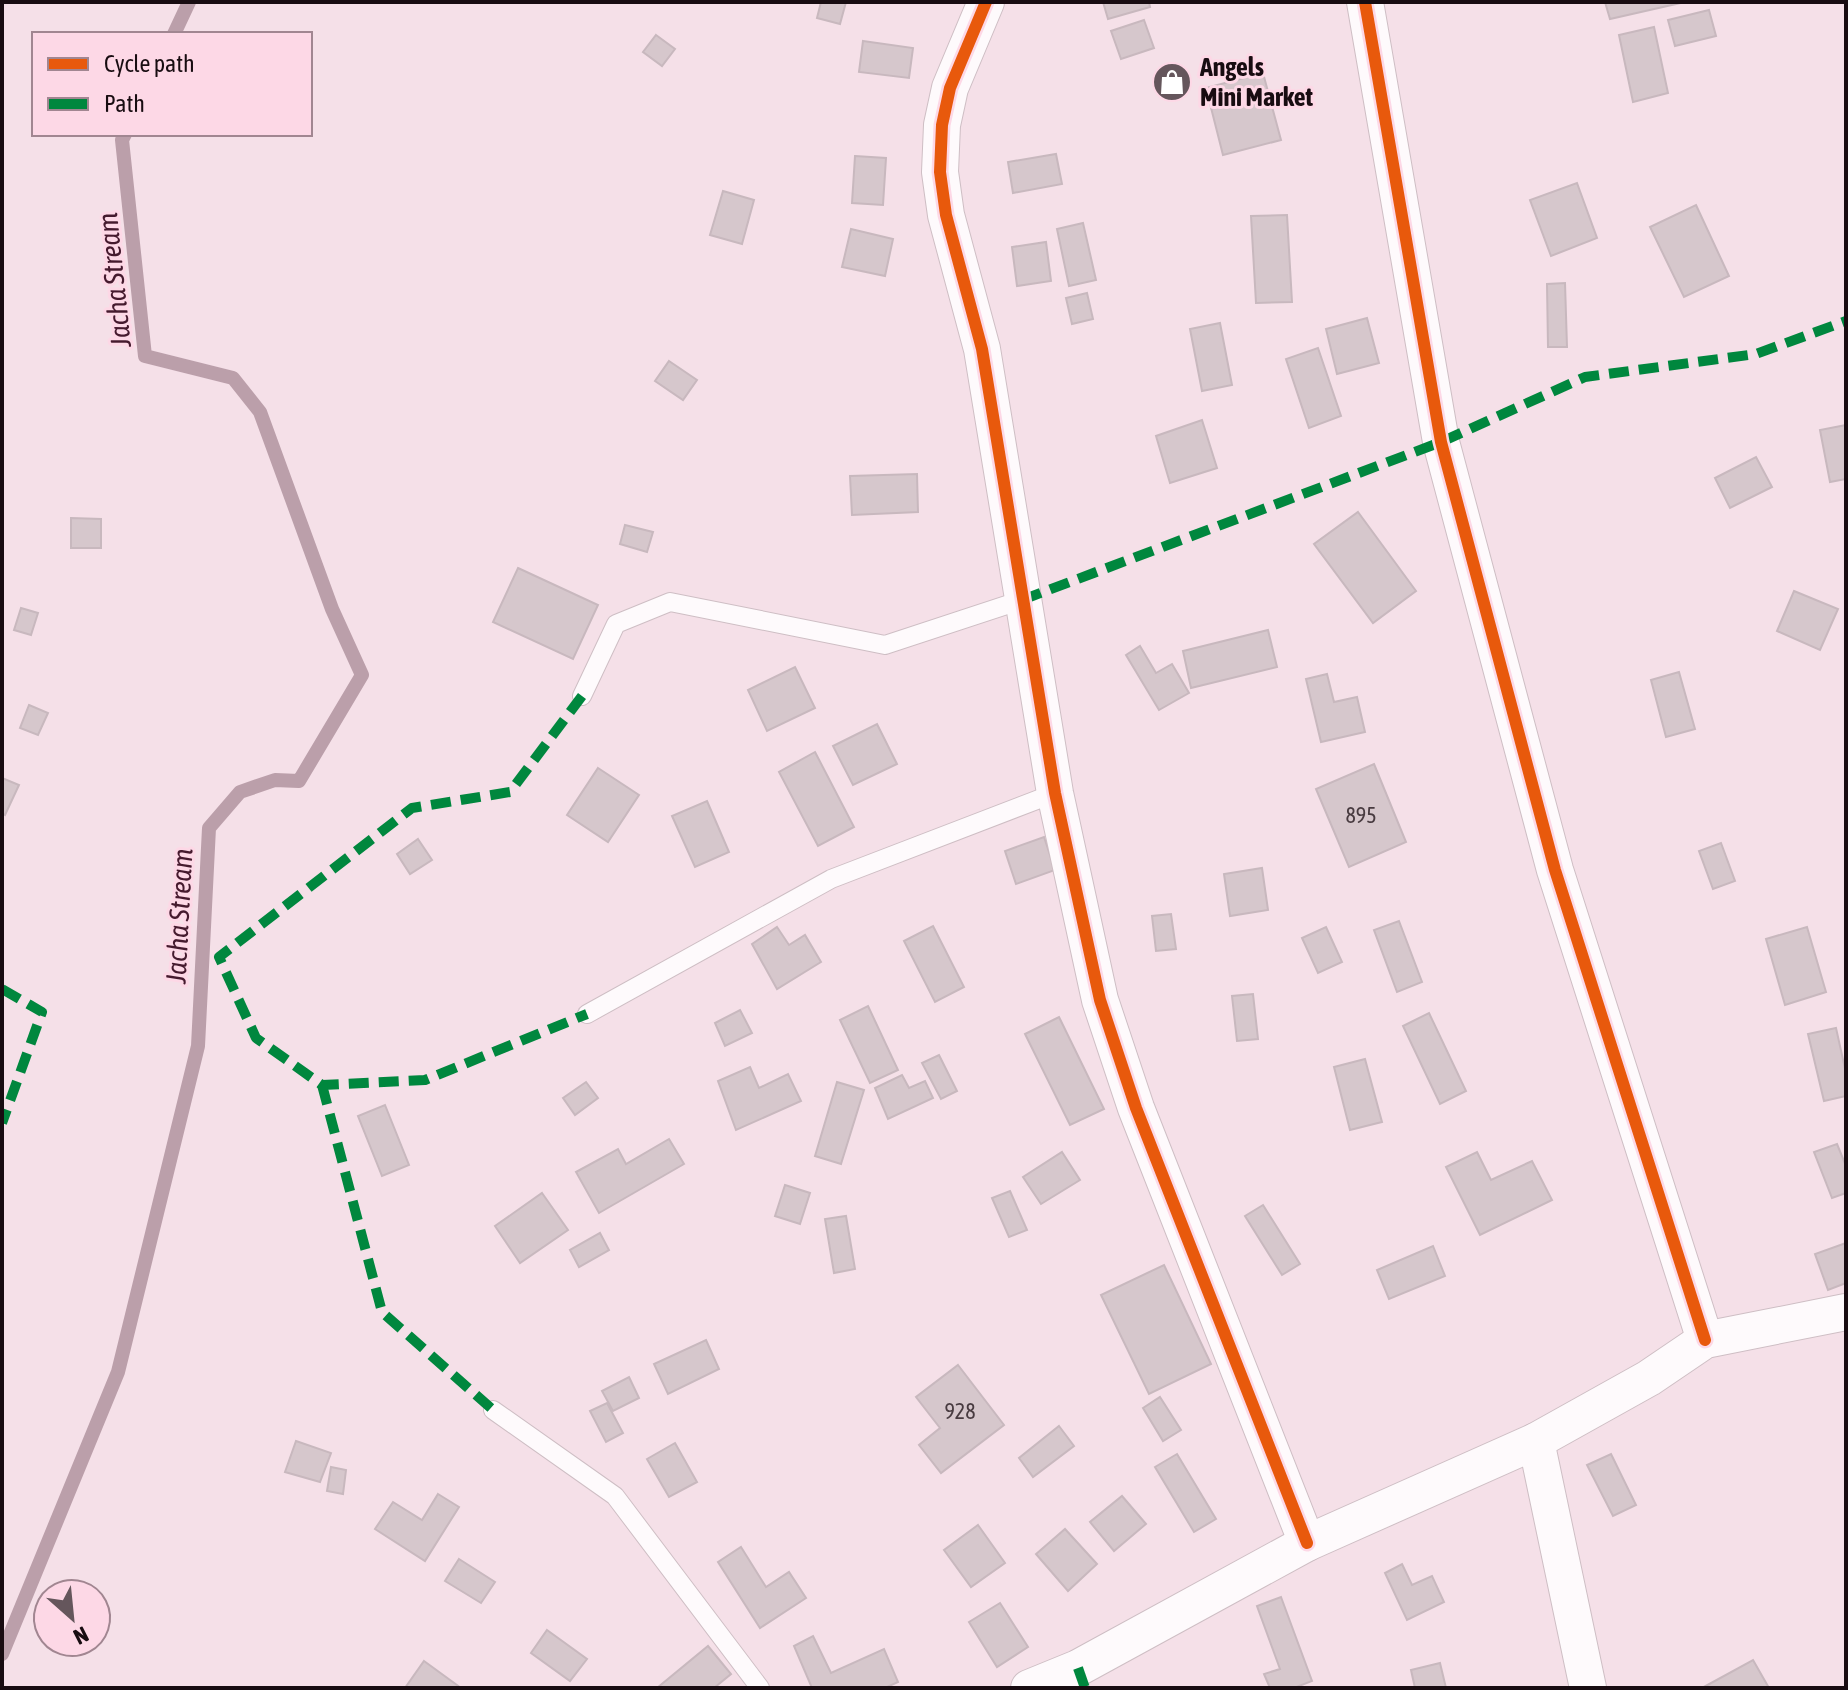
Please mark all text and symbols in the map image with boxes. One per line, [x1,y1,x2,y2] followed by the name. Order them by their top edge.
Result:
[32,32,312,136] legend
[104,50,195,77] text: Cycle path
[1199,52,1313,112] place label: Angels Mini Market
[1151,61,1193,103] shop icon: Angels Mini Market
[104,90,145,117] text: Path
[91,211,137,350] water label: Jacha Stream
[1345,802,1377,828] house number: 895
[159,848,199,985] water label: Jacha Stream
[944,1398,976,1424] house number: 928
[32,1578,112,1658] north arrow
[69,1621,93,1650] text: N

